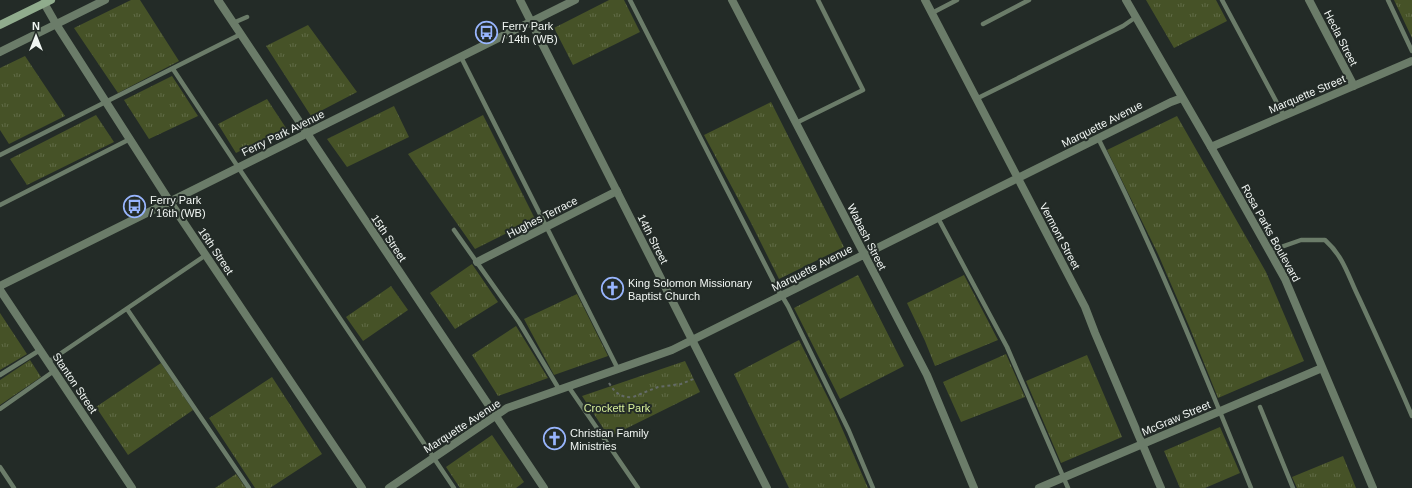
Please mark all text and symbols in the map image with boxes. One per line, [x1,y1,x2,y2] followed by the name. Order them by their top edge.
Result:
[1322,8,1360,68] street label: Hecla Street
[16,16,56,56] north arrow
[473,19,499,45] bus stop icon: Ferry Park / 14th (WB)
[32,20,40,32] text: N
[502,20,558,45] place label: Ferry Park / 14th (WB)
[1267,72,1347,116] street label: Marquette Street
[1060,98,1144,150] street label: Marquette Avenue
[240,108,326,158] street label: Ferry Park Avenue
[1239,182,1303,284] street label: Rosa Parks Boulevard
[122,193,148,219] bus stop icon: Ferry Park / 16th (WB)
[150,194,206,219] place label: Ferry Park / 16th (WB)
[505,194,579,240] street label: Hughes Terrace
[1037,201,1083,271] street label: Vermont Street
[845,202,889,272] street label: Wabash Street
[369,212,409,264] street label: 15th Street
[635,212,671,266] street label: 14th Street
[196,225,236,277] street label: 16th Street
[770,242,854,294] street label: Marquette Avenue
[599,276,625,302] church icon: King Solomon Missionary Baptist Church
[628,277,753,302] place label: King Solomon Missionary Baptist Church
[50,350,100,416] street label: Stanton Street
[421,397,503,455] street label: Marquette Avenue
[1140,398,1212,438] street label: McGraw Street
[584,402,651,414] park label: Crockett Park
[542,426,568,452] church icon: Christian Family Ministries
[570,427,649,452] place label: Christian Family Ministries

